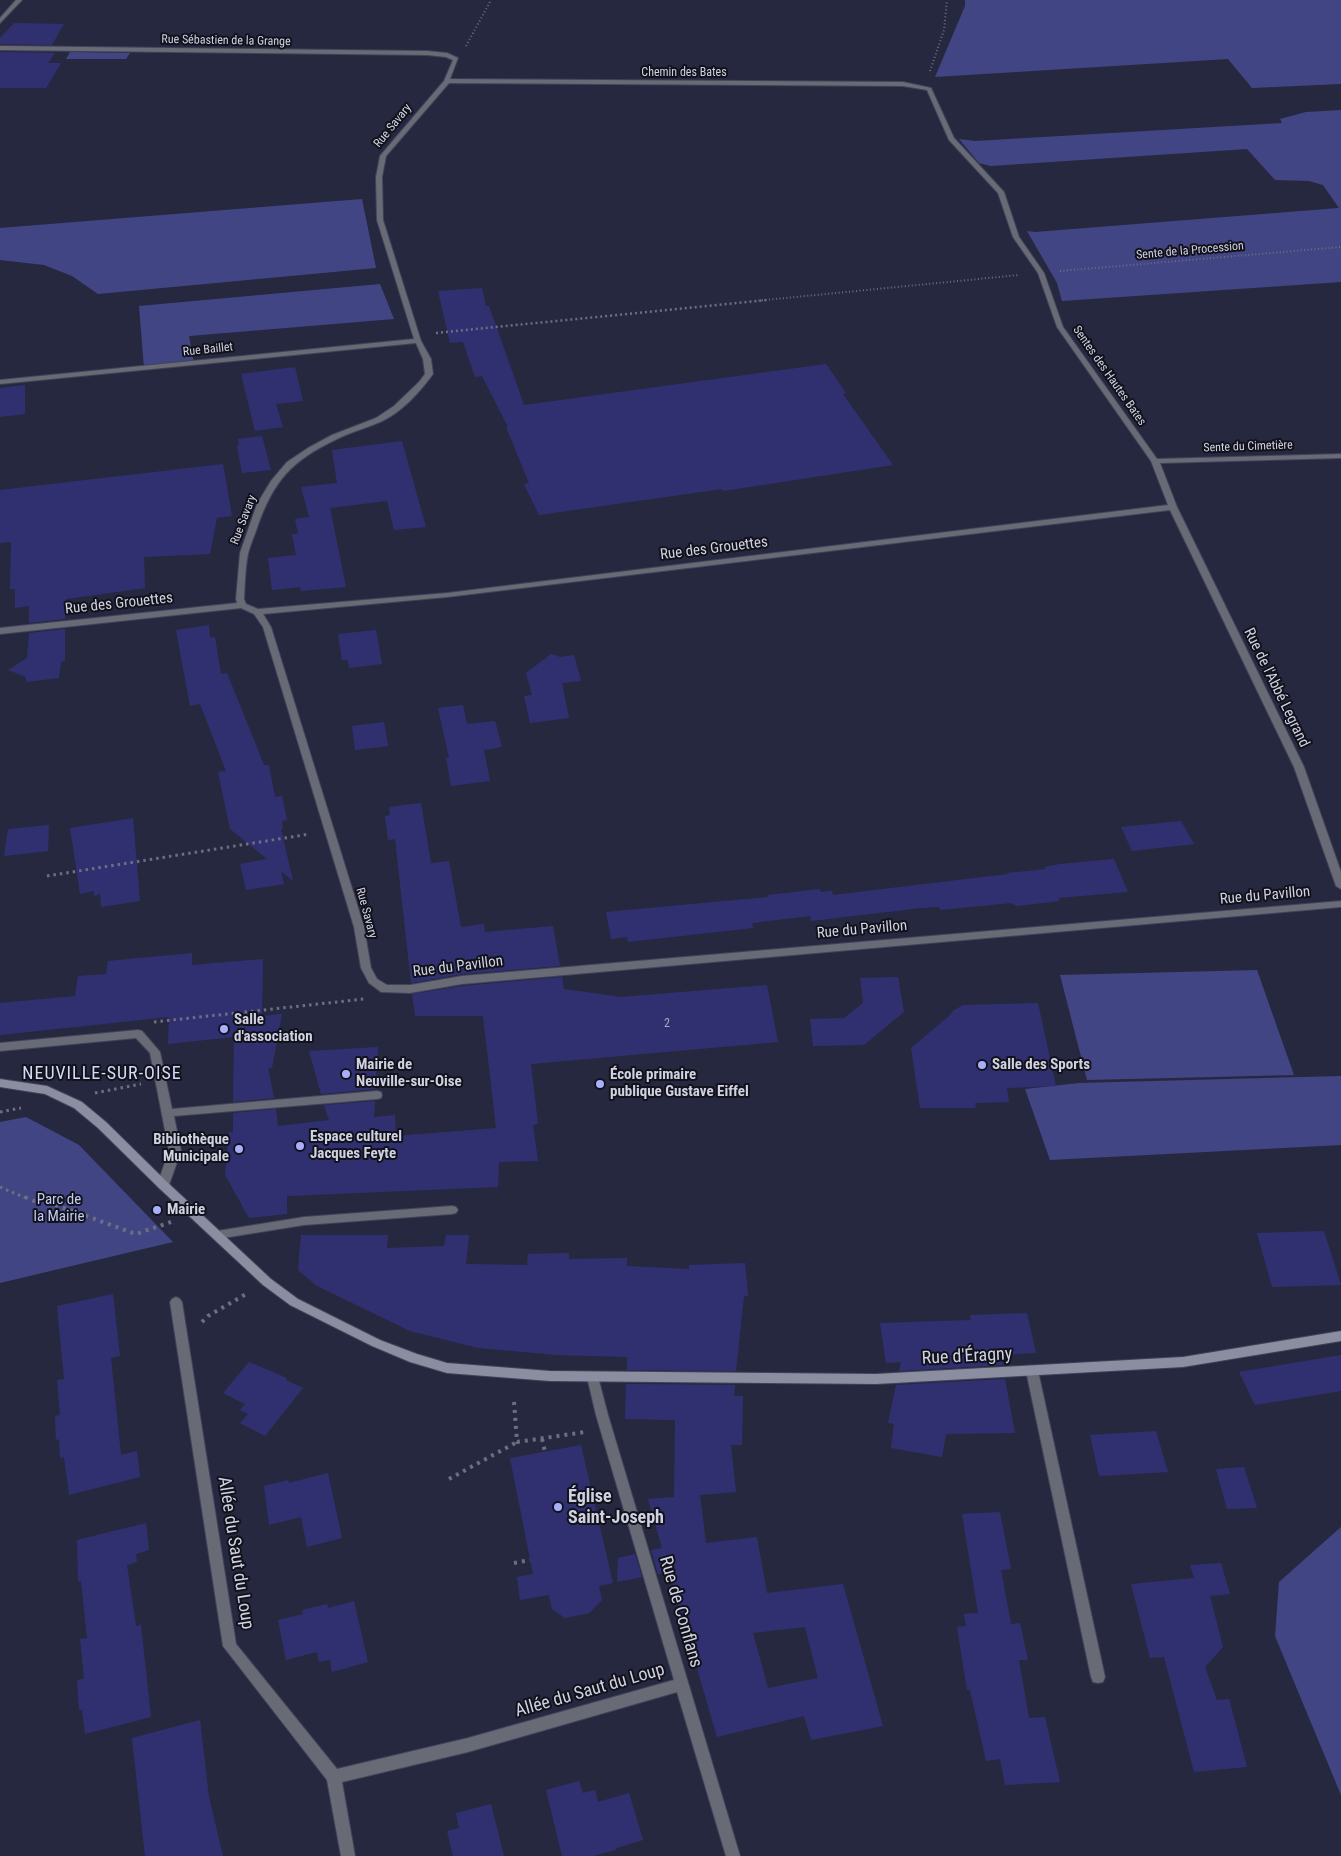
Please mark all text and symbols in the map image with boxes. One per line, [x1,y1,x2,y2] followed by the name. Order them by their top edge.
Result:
[161,33,291,49] street label: Rue Sébastien de la Grange
[641,66,727,80] street label: Chemin des Bates
[371,101,415,151] street label: Rue Savary
[1136,239,1244,263] street label: Sente de la Procession
[1069,323,1149,429] street label: Sentes des Hautes Bates
[182,340,234,360] street label: Rue Baillet
[1203,438,1293,456] street label: Sente du Cimetière
[228,493,260,547] street label: Rue Savary
[659,533,769,565] street label: Rue des Grouettes
[64,589,174,619] street label: Rue des Grouettes
[1239,625,1313,751] street label: Rue de l'Abbé Legrand
[1219,883,1311,909] street label: Rue du Pavillon
[352,886,380,940] street label: Rue Savary
[816,917,908,943] street label: Rue du Pavillon
[412,953,504,981] street label: Rue du Pavillon
[234,1011,313,1046] place label: Salle d'association
[664,1017,670,1031] house number: 2
[218,1023,230,1035] marker: Salle d'association
[356,1056,462,1091] place label: Mairie de Neuville-sur-Oise
[992,1056,1090,1074] place label: Salle des Sports
[976,1059,988,1071] marker: Salle des Sports
[20,1063,184,1085] district label: NEUVILLE-SUR-OISE
[610,1066,749,1101] place label: École primaire publique Gustave Eiffel
[340,1068,352,1080] marker: Mairie de Neuville-sur-Oise
[594,1078,606,1090] marker: École primaire publique Gustave Eiffel
[310,1128,402,1163] place label: Espace culturel Jacques Feyte
[153,1131,229,1166] place label: Bibliothèque Municipale
[294,1140,306,1152] marker: Espace culturel Jacques Feyte
[233,1143,245,1155] marker: Bibliothèque Municipale
[33,1191,85,1226] park label: Parc de la Mairie
[167,1201,205,1219] place label: Mairie
[151,1204,163,1216] marker: Mairie
[921,1344,1013,1370] street label: Rue d'Éragny
[212,1475,258,1631] street label: Allée du Saut du Loup
[568,1486,664,1528] place label: Église Saint-Joseph
[552,1501,564,1513] marker: Église Saint-Joseph
[654,1554,706,1670] street label: Rue de Conflans
[513,1659,667,1723] street label: Allée du Saut du Loup

